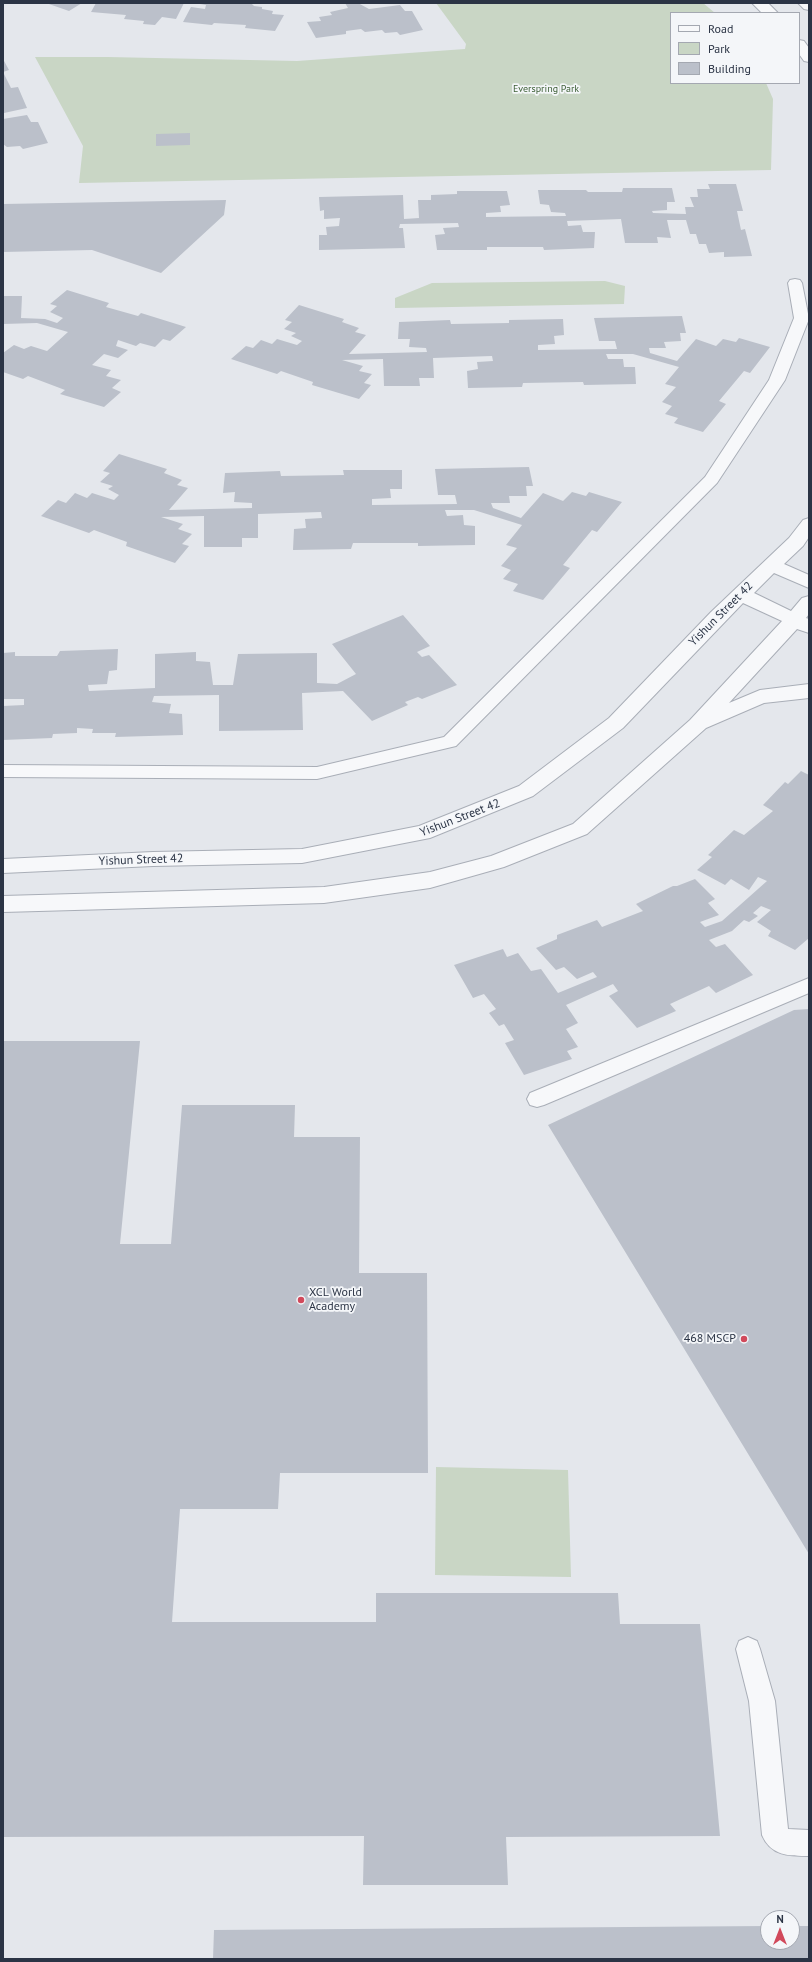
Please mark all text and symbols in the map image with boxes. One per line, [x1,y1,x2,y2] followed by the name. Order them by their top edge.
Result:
[670,12,800,84] legend
[708,21,733,36] text: Road
[708,41,730,56] text: Park
[708,61,751,76] text: Building
[513,83,579,95] park label: Everspring Park
[686,579,756,649] street label: Yishun Street 42
[418,796,502,840] street label: Yishun Street 42
[98,851,184,869] street label: Yishun Street 42
[309,1286,362,1314] place label: XCL World Academy
[296,1295,306,1305] marker: XCL World Academy
[684,1332,736,1346] place label: 468 MSCP
[739,1334,749,1344] marker: 468 MSCP
[760,1910,800,1950] north arrow
[776,1912,784,1926] text: N

